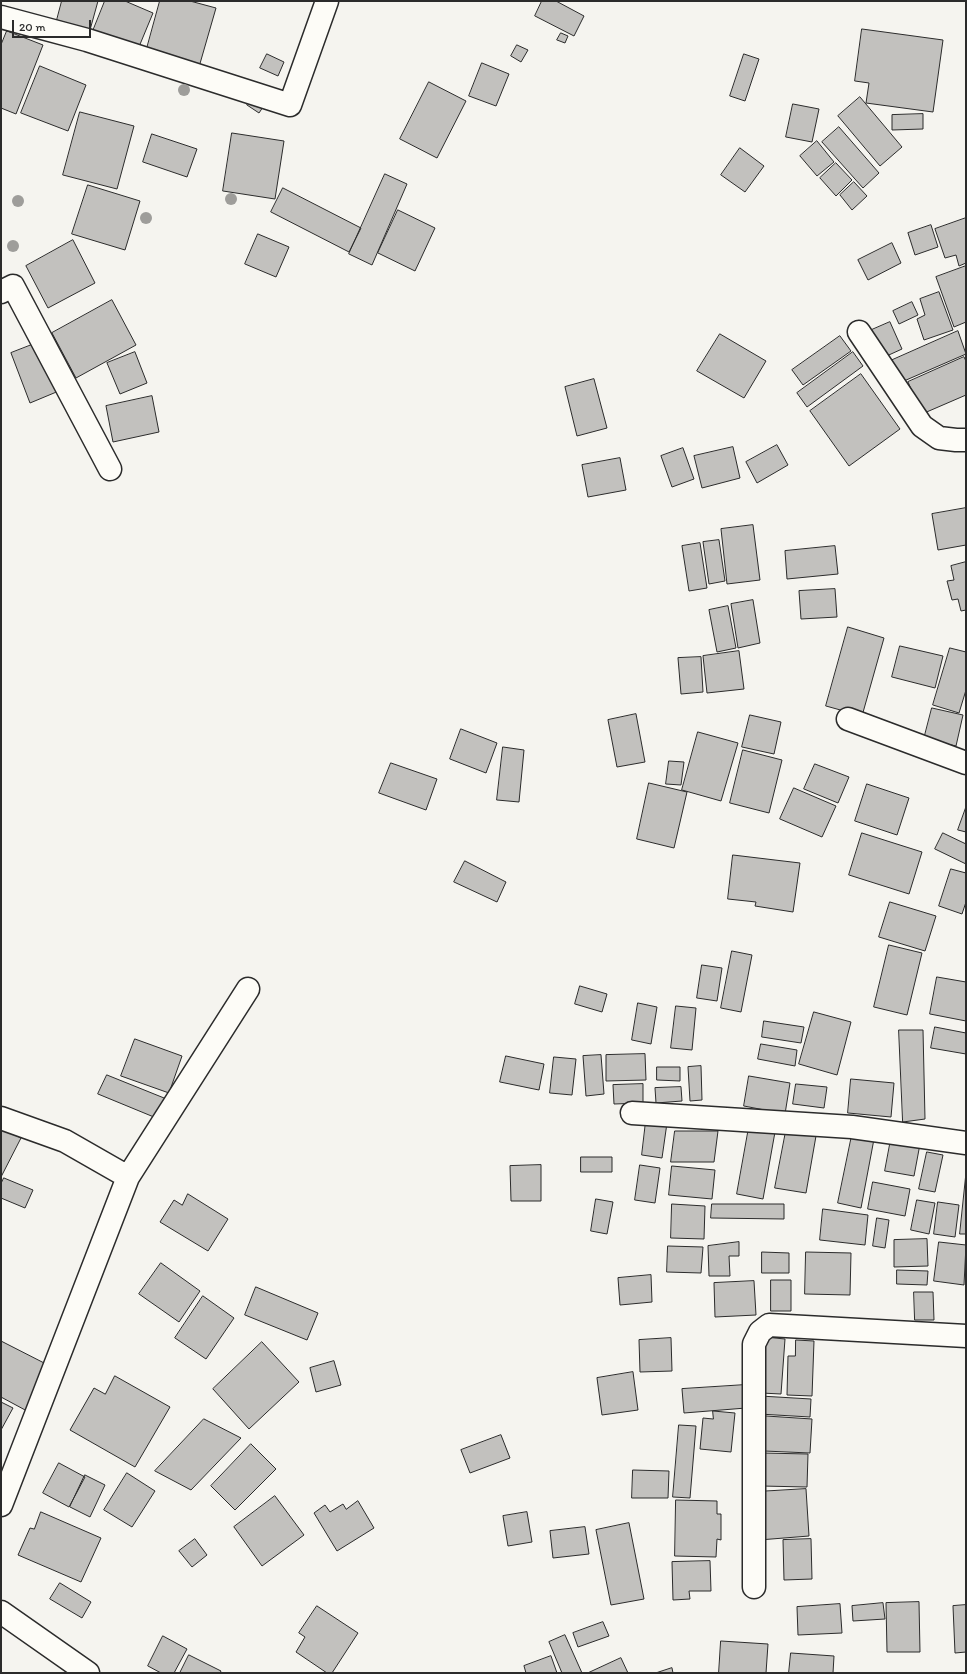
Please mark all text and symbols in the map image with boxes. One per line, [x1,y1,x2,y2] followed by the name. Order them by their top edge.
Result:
[14,12,93,38] scale bar
[19,20,46,34] text: 20 m

